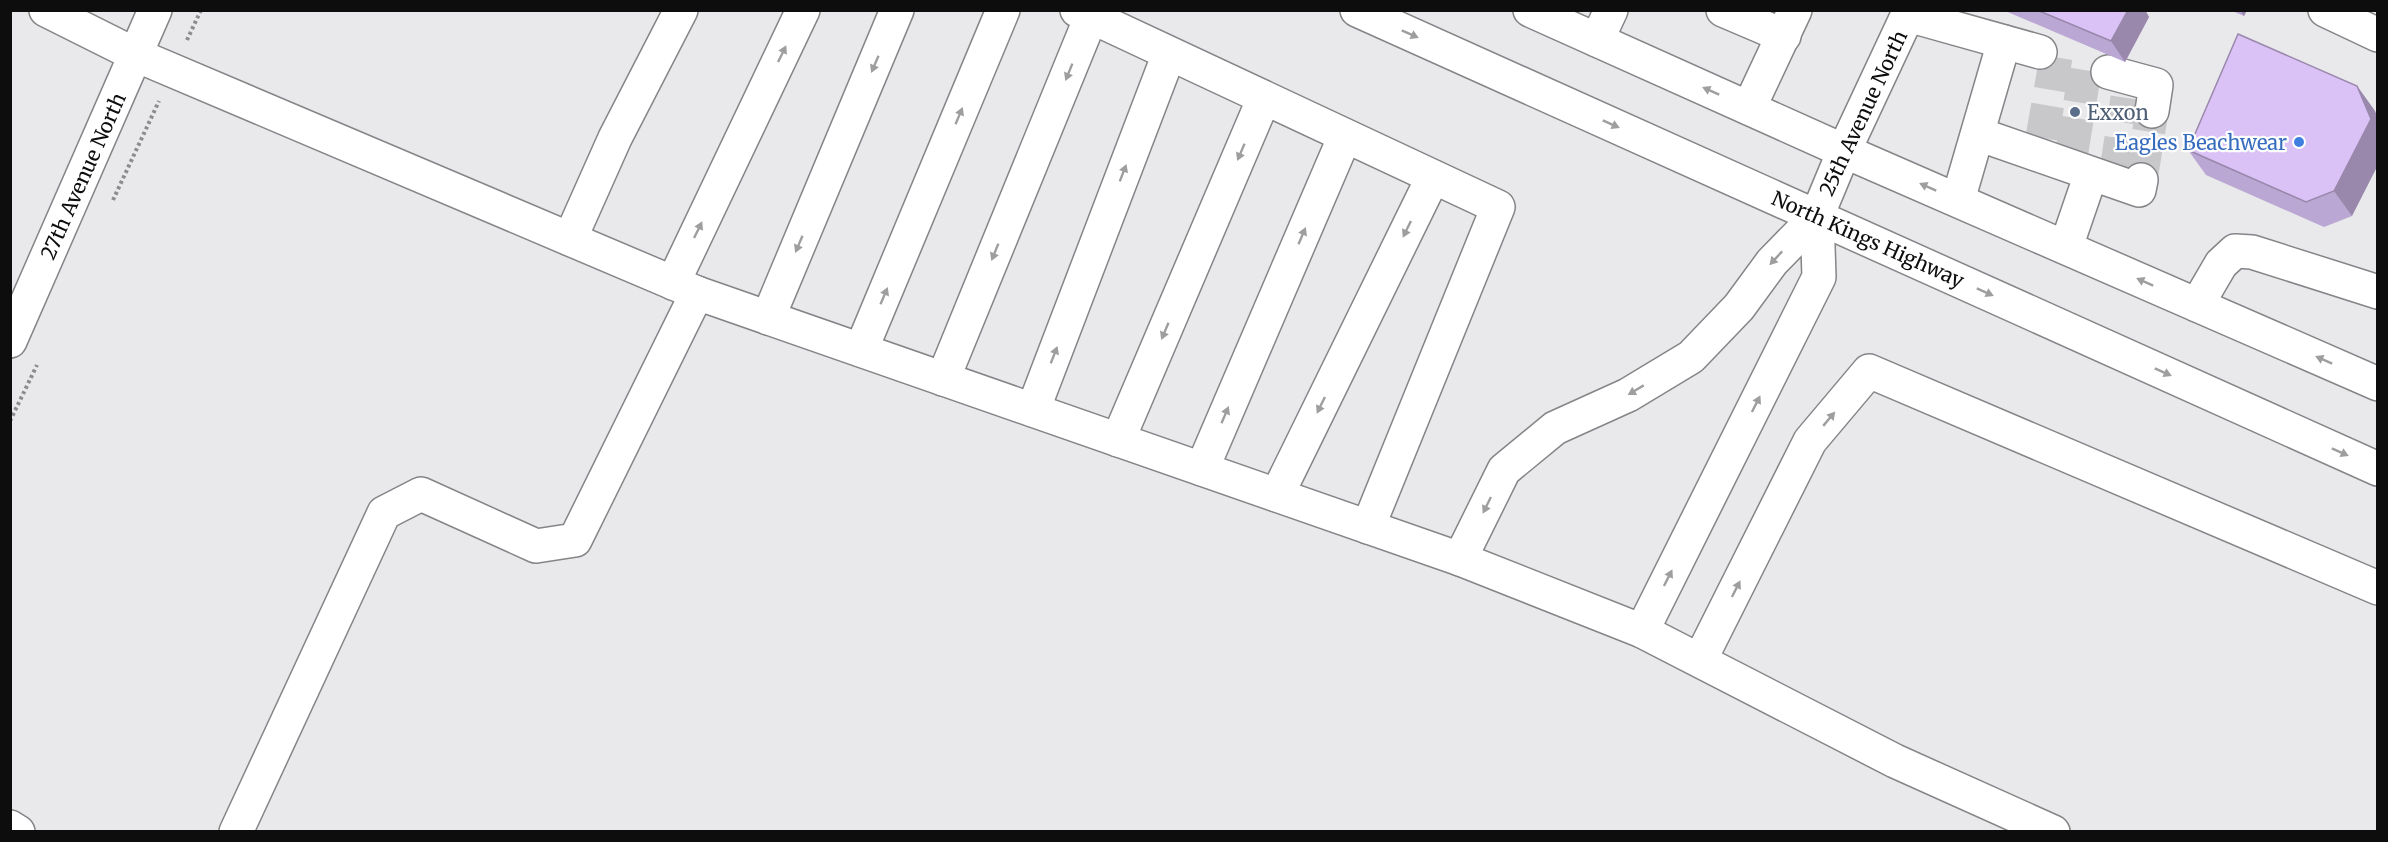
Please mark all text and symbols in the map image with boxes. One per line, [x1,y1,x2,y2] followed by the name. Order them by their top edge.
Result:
[1814,26,1912,200] street label: 25th Avenue North
[1402,30,1419,39] one-way arrow
[777,46,786,63] one-way arrow
[870,56,879,73] one-way arrow
[1064,63,1074,81] one-way arrow
[1703,87,1720,96] one-way arrow
[35,89,131,263] street label: 27th Avenue North
[2087,100,2149,125] place label: Exxon
[2068,105,2082,119] marker: Exxon
[955,107,964,125] one-way arrow
[1602,119,1620,129] one-way arrow
[2115,130,2287,155] place label: Eagles Beachwear
[2292,135,2306,149] marker: Eagles Beachwear
[1236,143,1245,161] one-way arrow
[1119,164,1129,182] one-way arrow
[1919,182,1937,191] one-way arrow
[1768,185,1968,293] street label: North Kings Highway
[1402,221,1412,238] one-way arrow
[693,222,702,239] one-way arrow
[1298,227,1307,245] one-way arrow
[794,236,804,254] one-way arrow
[990,243,999,261] one-way arrow
[1770,250,1783,265] one-way arrow
[2136,277,2154,287] one-way arrow
[880,287,889,305] one-way arrow
[1976,287,1994,297] one-way arrow
[1160,323,1170,341] one-way arrow
[1049,346,1059,364] one-way arrow
[2314,355,2332,365] one-way arrow
[2154,367,2171,376] one-way arrow
[1627,385,1644,395] one-way arrow
[1317,396,1326,413] one-way arrow
[1751,396,1760,413] one-way arrow
[1220,406,1230,424] one-way arrow
[1822,412,1835,427] one-way arrow
[2332,447,2350,457] one-way arrow
[1482,497,1491,514] one-way arrow
[1663,570,1673,587] one-way arrow
[1731,581,1740,598] one-way arrow

